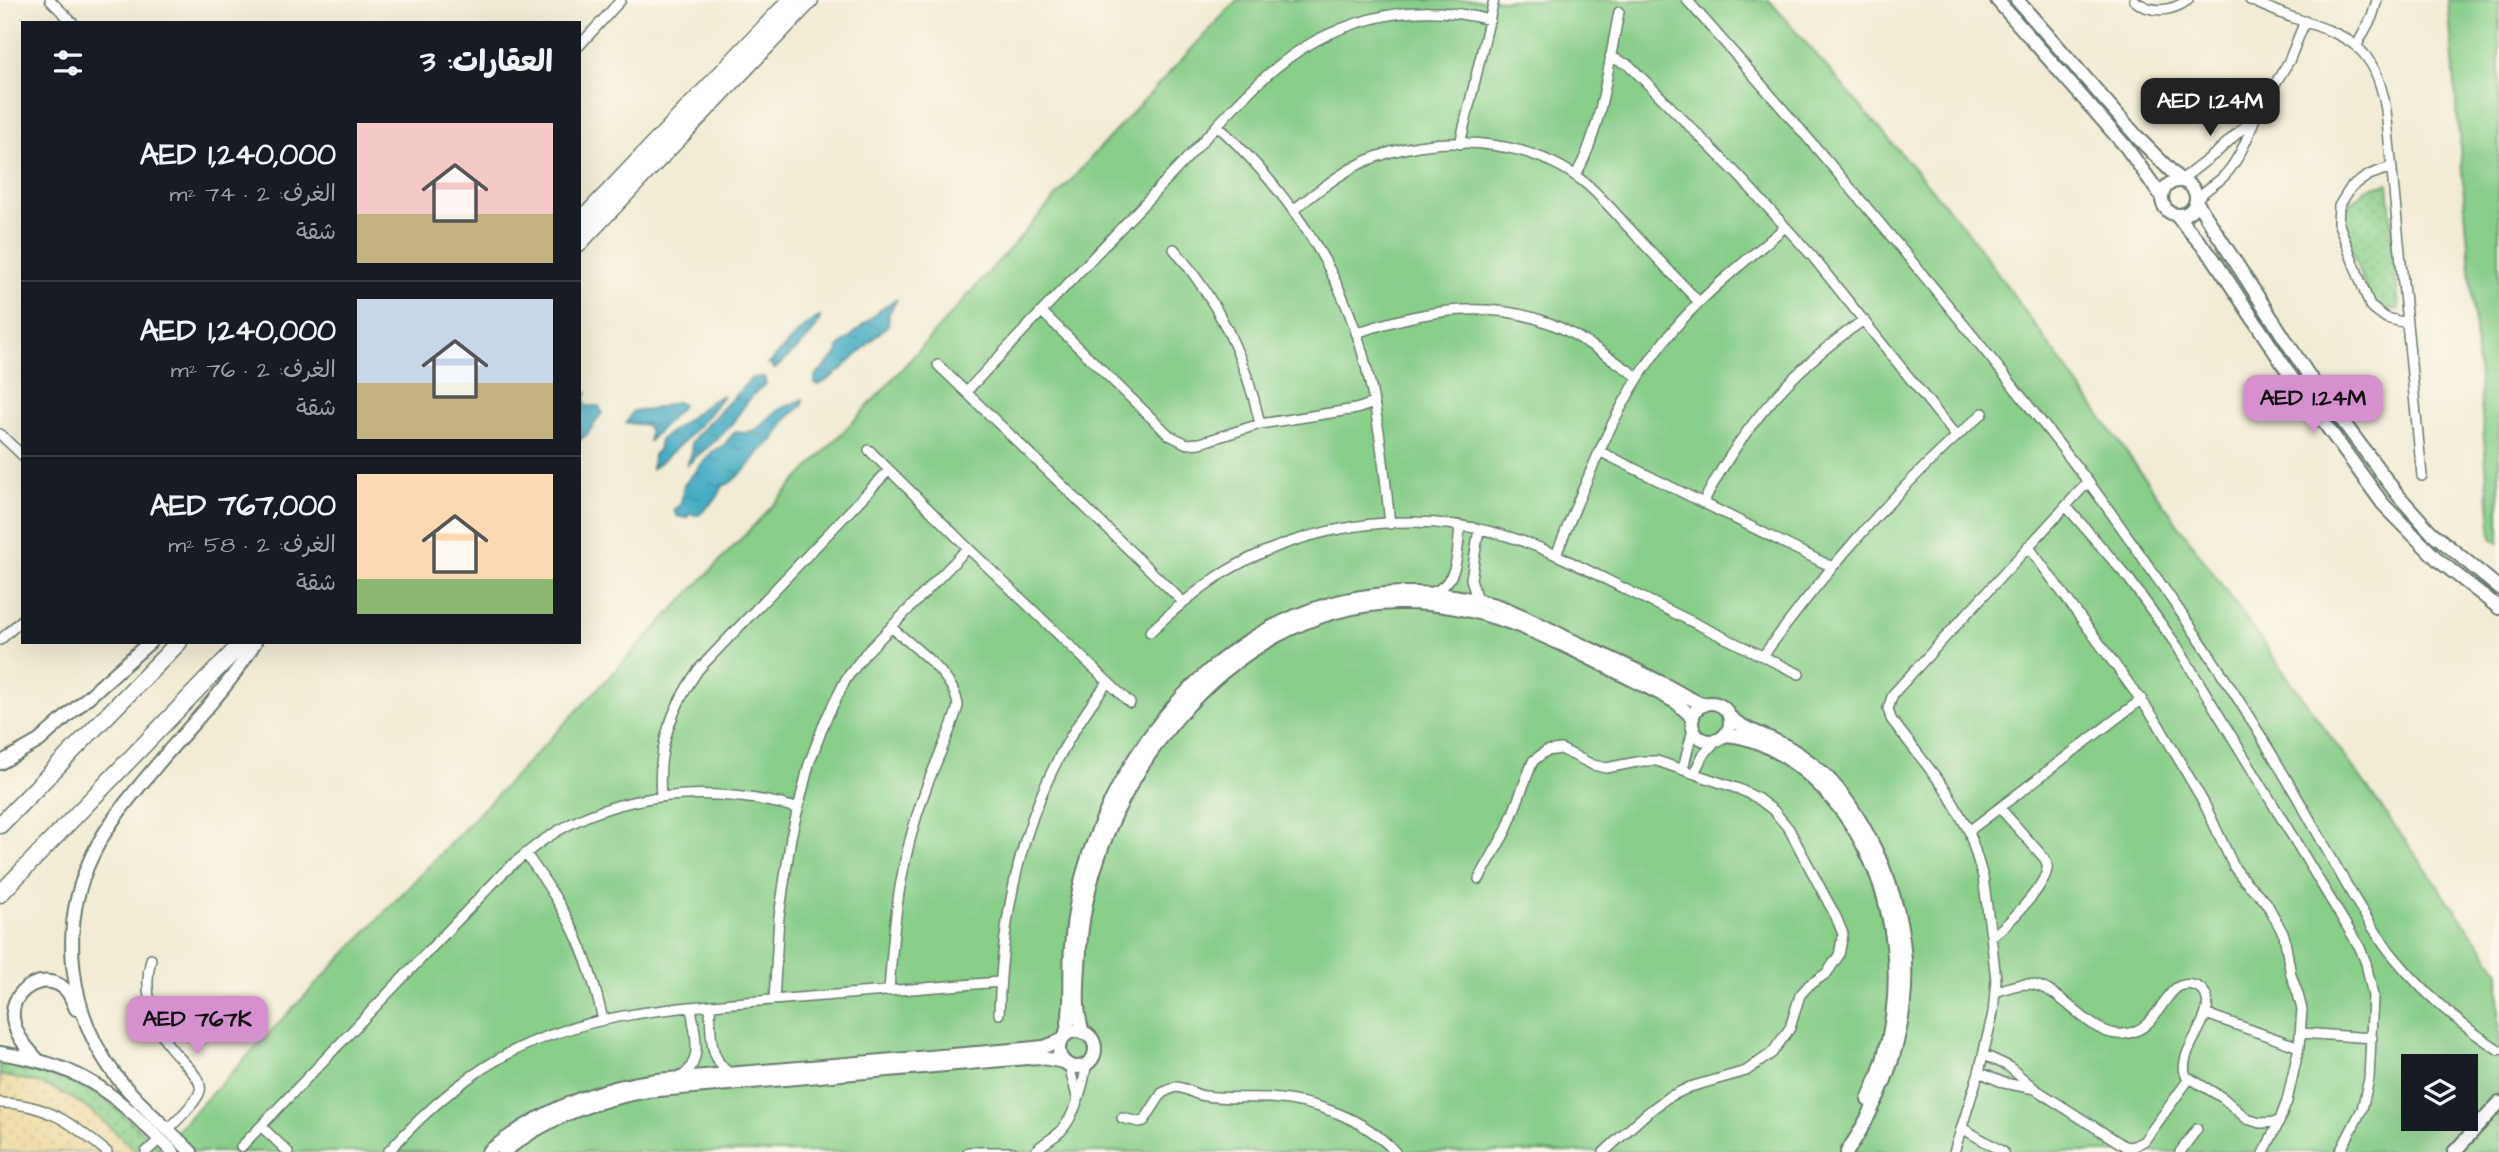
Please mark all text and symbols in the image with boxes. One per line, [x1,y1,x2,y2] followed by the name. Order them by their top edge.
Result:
[420,41,553,83] text: العقارات: 3
[49,44,87,82] icon: filters
[2130,78,2290,138] pin: AED 1.24M
[2157,85,2263,117] text: AED 1.24M
[140,134,336,176] text: AED 1,240,000
[413,151,497,235] icon: home
[170,178,336,210] text: الغرف: 2 · 74 m²
[296,216,336,248] text: شقة
[140,310,336,352] text: AED 1,240,000
[413,327,497,411] icon: home
[171,354,336,386] text: الغرف: 2 · 76 m²
[2233,376,2393,435] pin: AED 1.24M
[2260,382,2366,414] text: AED 1.24M
[296,392,336,424] text: شقة
[150,485,336,527] text: AED 767,000
[413,502,497,586] icon: home
[168,529,336,561] text: الغرف: 2 · 58 m²
[296,567,336,599] text: شقة
[125,996,269,1056] pin: AED 767K
[142,1003,252,1035] text: AED 767K
[2401,1054,2478,1131] map controls
[2401,1054,2478,1131] button: layers

